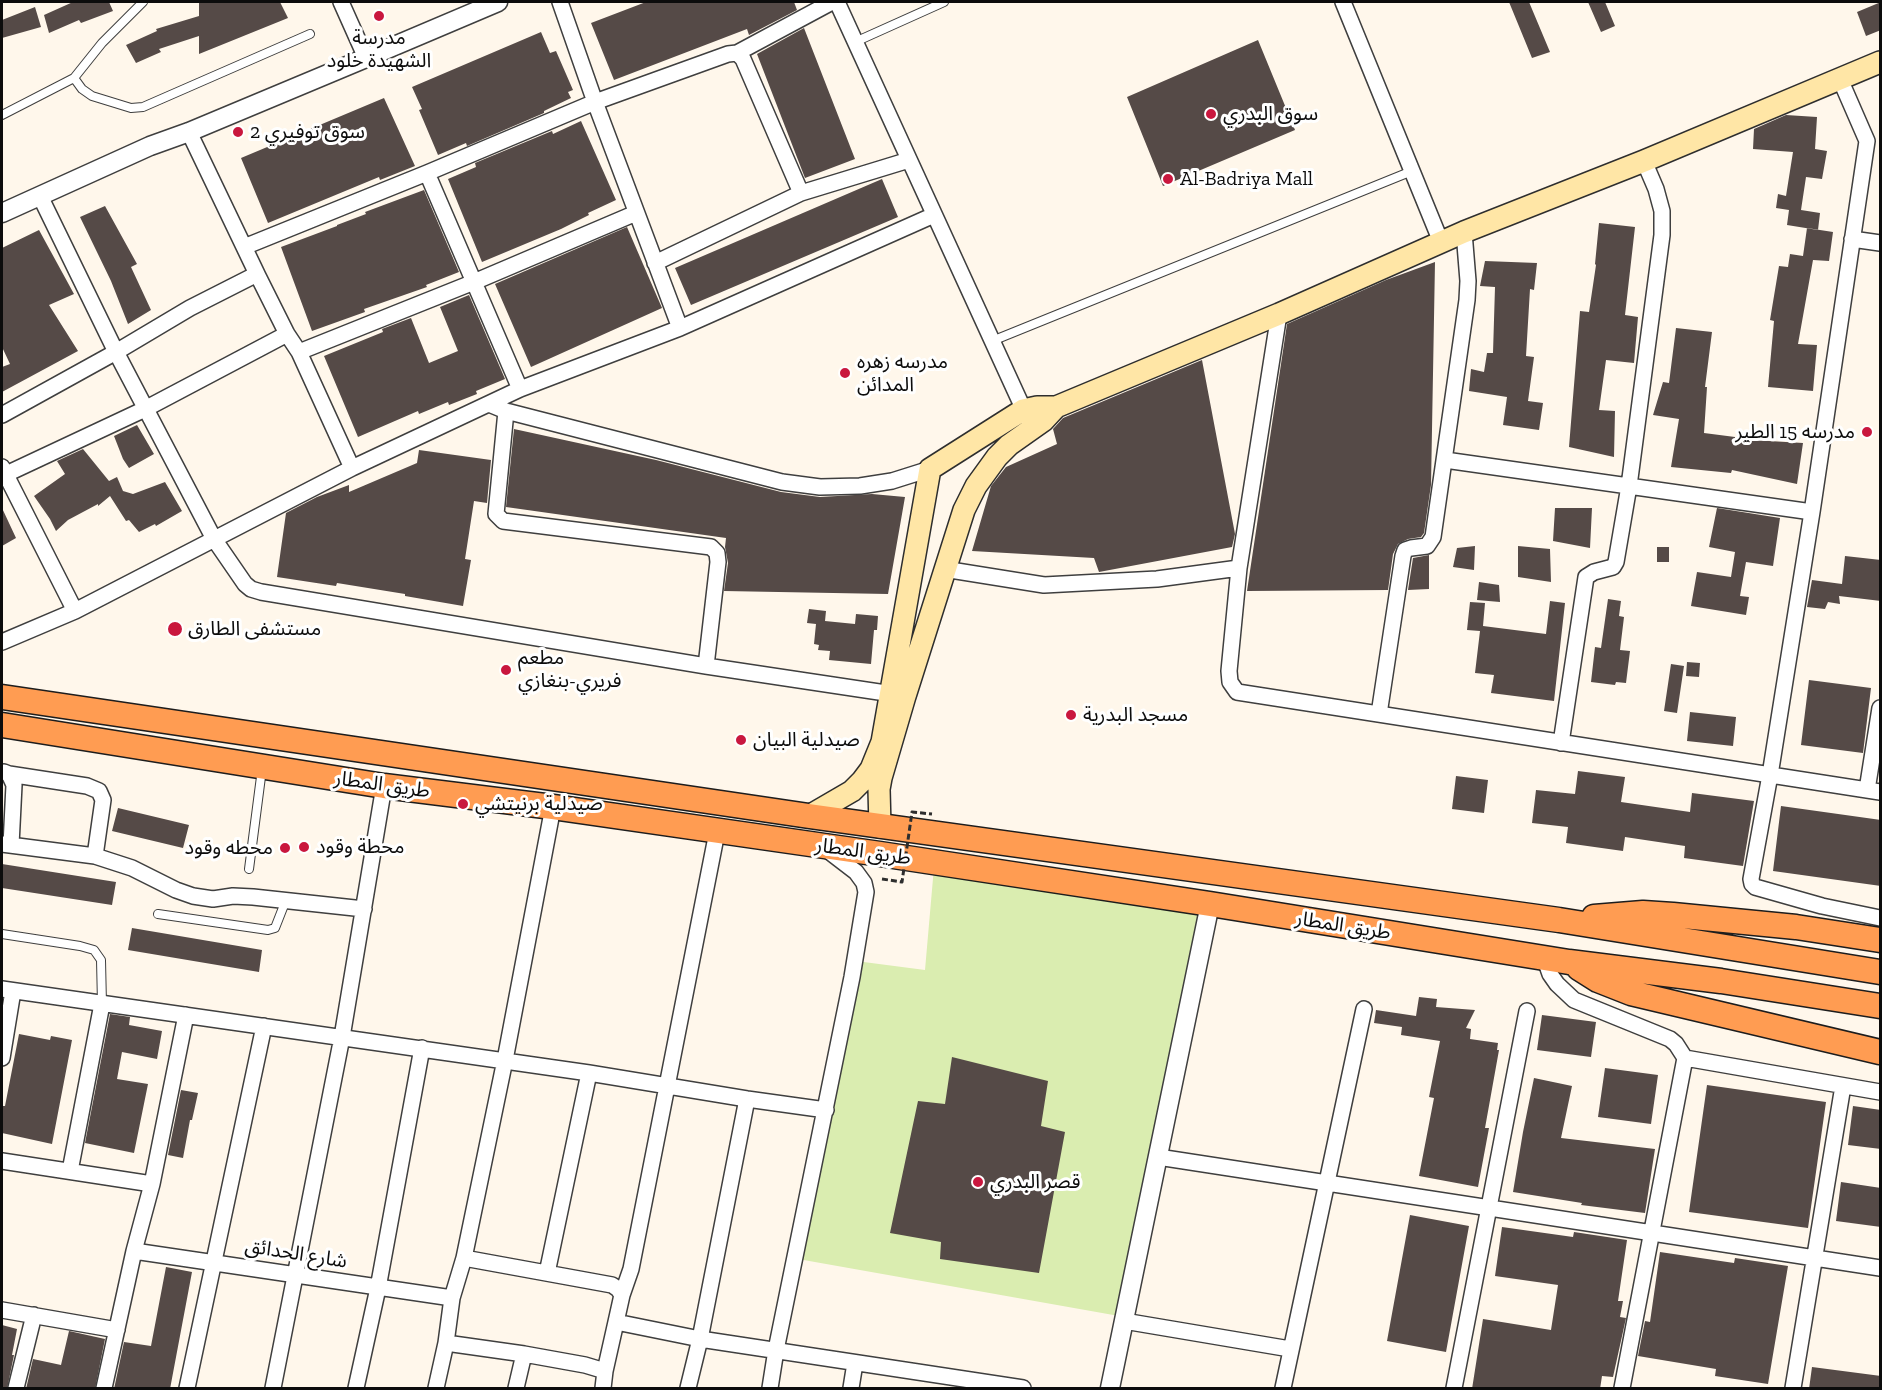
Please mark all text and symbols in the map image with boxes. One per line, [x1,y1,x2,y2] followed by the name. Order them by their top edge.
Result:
[372,9,386,23] marker: مدرسة الشهيدة خلود
[327,26,431,73] place label: مدرسة الشهيدة خلود
[1223,102,1318,126] place label: سوق البدري
[1204,107,1218,121] marker: سوق البدري
[250,120,365,144] place label: سوق توفيري 2
[231,125,245,139] marker: سوق توفيري 2
[1180,167,1313,191] place label: Al-Badriya Mall
[1161,172,1175,186] marker: Al-Badriya Mall
[857,350,948,397] place label: مدرسه زهره المدائن
[838,366,852,380] marker: مدرسه زهره المدائن
[1735,420,1855,444] place label: مدرسه 15 الطير
[1860,425,1874,439] marker: مدرسه 15 الطير
[188,617,321,641] place label: مستشفى الطارق
[166,620,184,638] marker: مستشفى الطارق
[518,646,621,693] place label: مطعم فريري-بنغازي
[499,663,513,677] marker: مطعم فريري-بنغازي
[1083,703,1188,727] place label: مسجد البدرية
[1064,708,1078,722] marker: مسجد البدرية
[753,728,860,752] place label: صيدلية البيان
[734,733,748,747] marker: صيدلية البيان
[333,766,431,804] street label: طريق المطار
[475,792,603,816] place label: صيدلية برنيتشي
[456,797,470,811] marker: صيدلية برنيتشي
[814,833,912,871] street label: طريق المطار
[316,835,405,859] place label: محطة وقود
[184,836,273,860] place label: محطه وقود
[297,840,311,854] marker: محطة وقود
[278,841,292,855] marker: محطه وقود
[1294,907,1392,945] street label: طريق المطار
[990,1170,1080,1194] place label: قصر البدري
[971,1175,985,1189] marker: قصر البدري
[243,1234,349,1274] street label: شارع الحدائق

